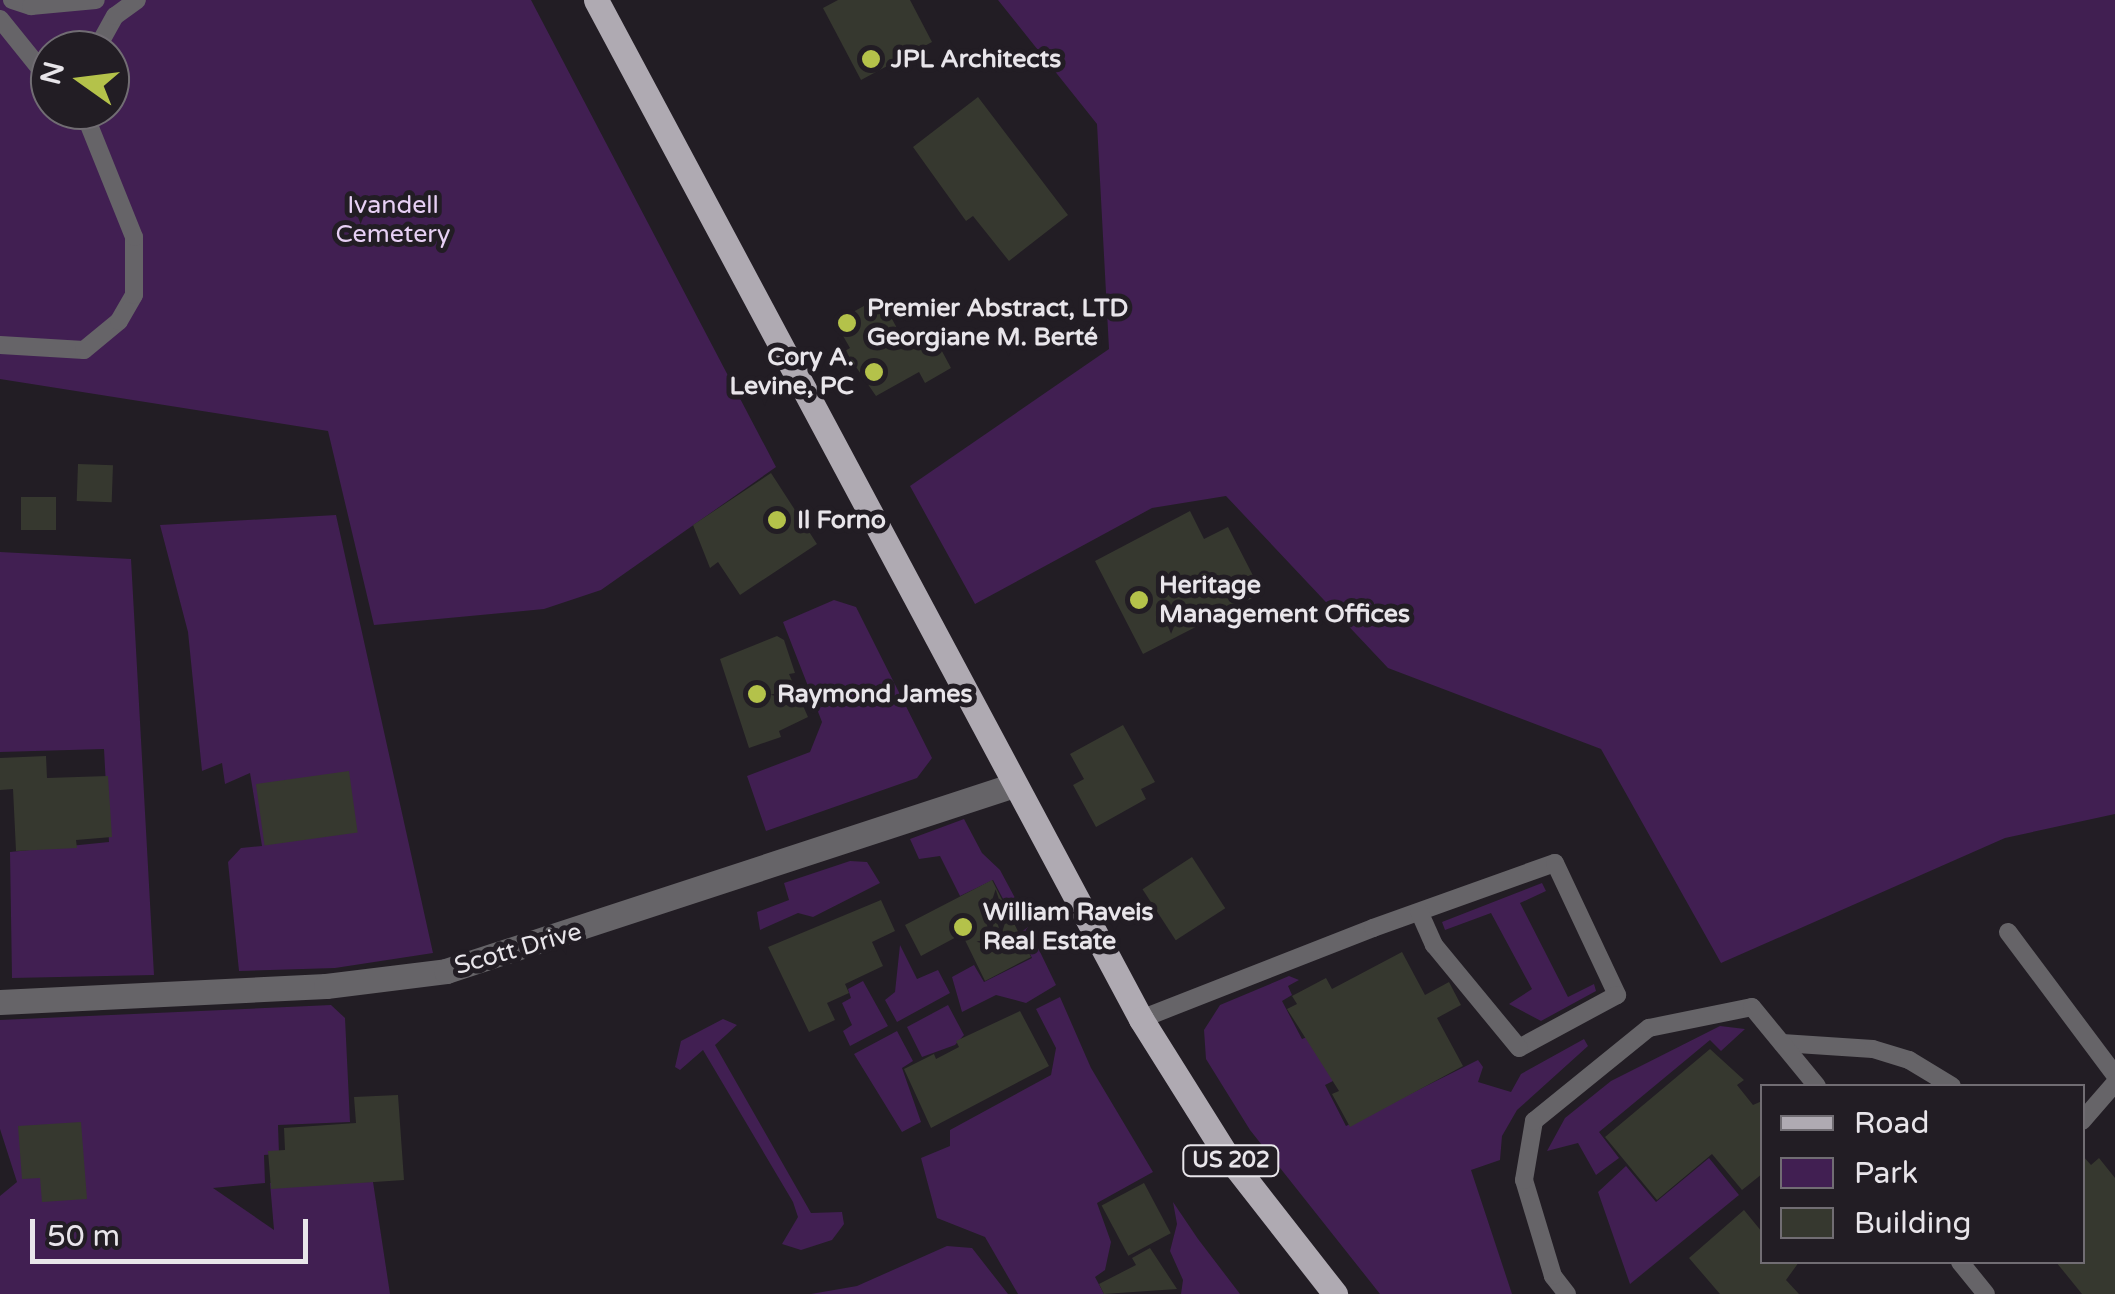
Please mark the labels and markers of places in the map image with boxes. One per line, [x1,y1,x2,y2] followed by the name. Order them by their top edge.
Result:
[891,44,1061,74] place label: JPL Architects
[860,48,882,70] marker: JPL Architects
[867,294,1128,353] place label: Premier Abstract, LTD Georgiane M. Berté
[836,312,858,334] marker: Premier Abstract, LTD Georgiane M. Berté
[730,343,854,402] place label: Cory A. Levine, PC
[863,361,885,383] marker: Cory A. Levine, PC
[797,505,886,535] place label: Il Forno
[766,509,788,531] marker: Il Forno
[1159,571,1410,630] place label: Heritage Management Offices
[1128,589,1150,611] marker: Heritage Management Offices
[777,679,972,709] place label: Raymond James
[746,683,768,705] marker: Raymond James
[983,898,1153,957] place label: William Raveis Real Estate
[952,916,974,938] marker: William Raveis Real Estate

